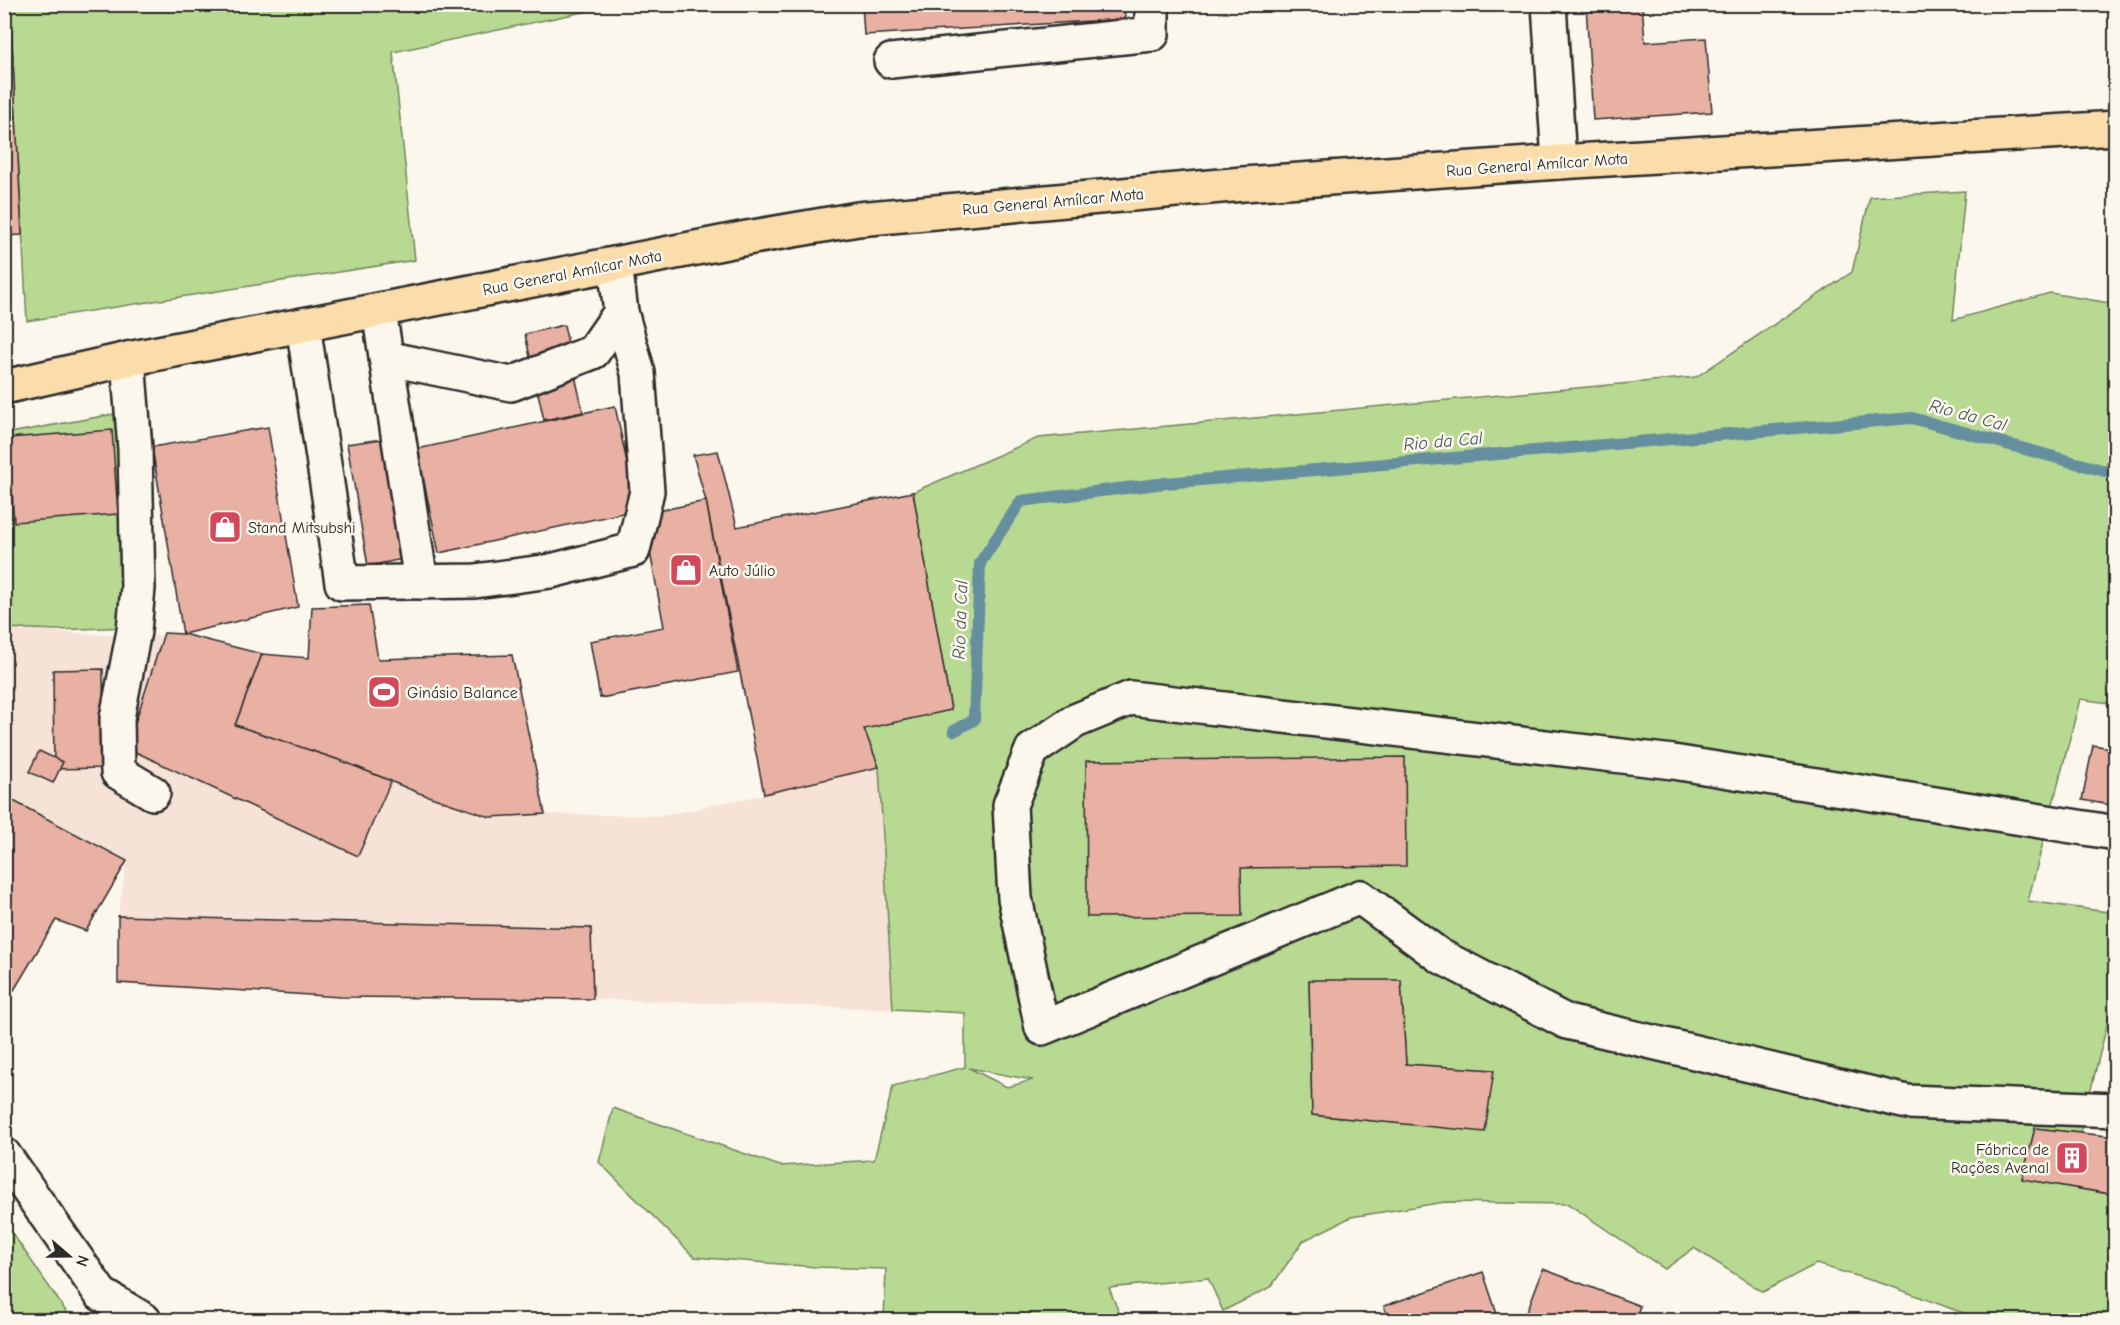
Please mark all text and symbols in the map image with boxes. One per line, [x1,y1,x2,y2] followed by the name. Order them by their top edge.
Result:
[1446,150,1629,180] street label: Rua General Amílcar Mota
[962,185,1145,219] street label: Rua General Amílcar Mota
[481,247,663,299] street label: Rua General Amílcar Mota
[1927,395,2010,436] water label: Rio da Cal
[1403,427,1485,455] water label: Rio da Cal
[207,509,243,545] shop icon: Stand Mitsubshi
[248,519,356,537] place label: Stand Mitsubshi
[668,552,704,588] shop icon: Auto Júlio
[709,562,775,580] place label: Auto Júlio
[949,579,972,660] water label: Rio da Cal
[366,674,402,710] sports icon: Ginásio Balance
[407,684,518,702] place label: Ginásio Balance
[2054,1140,2090,1176] building icon: Fábrica de Rações Avenal
[1951,1141,2049,1177] place label: Fábrica de Rações Avenal
[39,1226,99,1286] north arrow
[72,1253,92,1269] text: N

